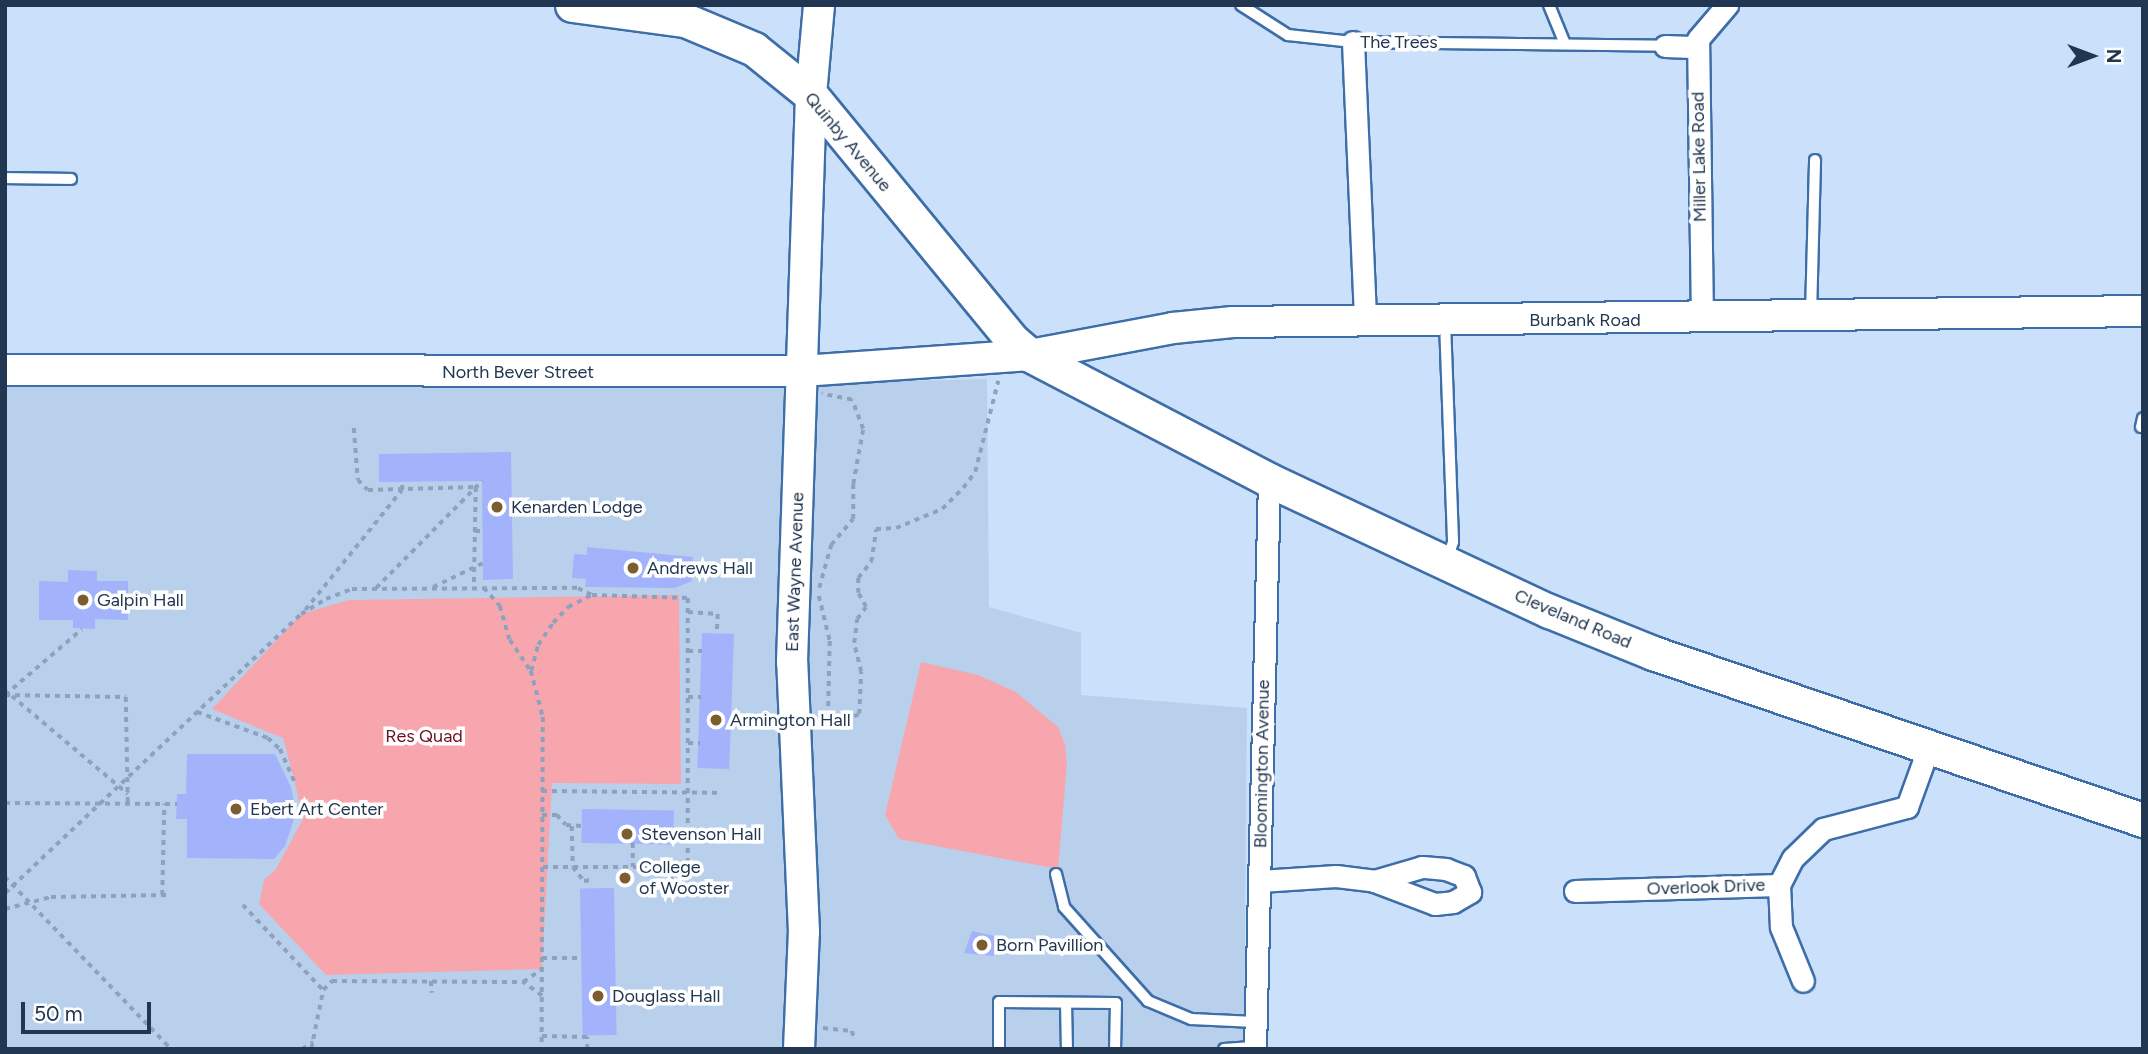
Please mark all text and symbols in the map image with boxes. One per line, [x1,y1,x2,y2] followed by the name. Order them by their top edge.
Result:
[2057,21,2127,91] north arrow
[1360,31,1438,53] street label: The Trees
[2102,49,2125,63] text: N
[800,88,896,196] street label: Quinby Avenue
[1687,92,1711,222] street label: Miller Lake Road
[1529,309,1641,331] street label: Burbank Road
[442,361,594,383] street label: North Bever Street
[781,492,809,652] street label: East Wayne Avenue
[511,496,643,518] place label: Kenarden Lodge
[489,499,505,515] marker: Kenarden Lodge
[647,557,753,579] place label: Andrews Hall
[625,560,641,576] marker: Andrews Hall
[1511,585,1635,653] street label: Cleveland Road
[97,589,184,611] place label: Galpin Hall
[75,592,91,608] marker: Galpin Hall
[1250,680,1274,848] street label: Bloomington Avenue
[730,709,851,731] place label: Armington Hall
[708,712,724,728] marker: Armington Hall
[385,725,463,747] park label: Res Quad
[250,798,383,820] place label: Ebert Art Center
[228,801,244,817] marker: Ebert Art Center
[641,823,761,845] place label: Stevenson Hall
[619,826,635,842] marker: Stevenson Hall
[639,857,729,900] place label: College of Wooster
[617,870,633,886] marker: College of Wooster
[1646,874,1766,900] street label: Overlook Drive
[996,934,1103,956] place label: Born Pavillion
[974,937,990,953] marker: Born Pavillion
[612,985,720,1007] place label: Douglass Hall
[24,988,154,1032] scale bar
[590,988,606,1004] marker: Douglass Hall
[34,1001,83,1026] text: 50 m

